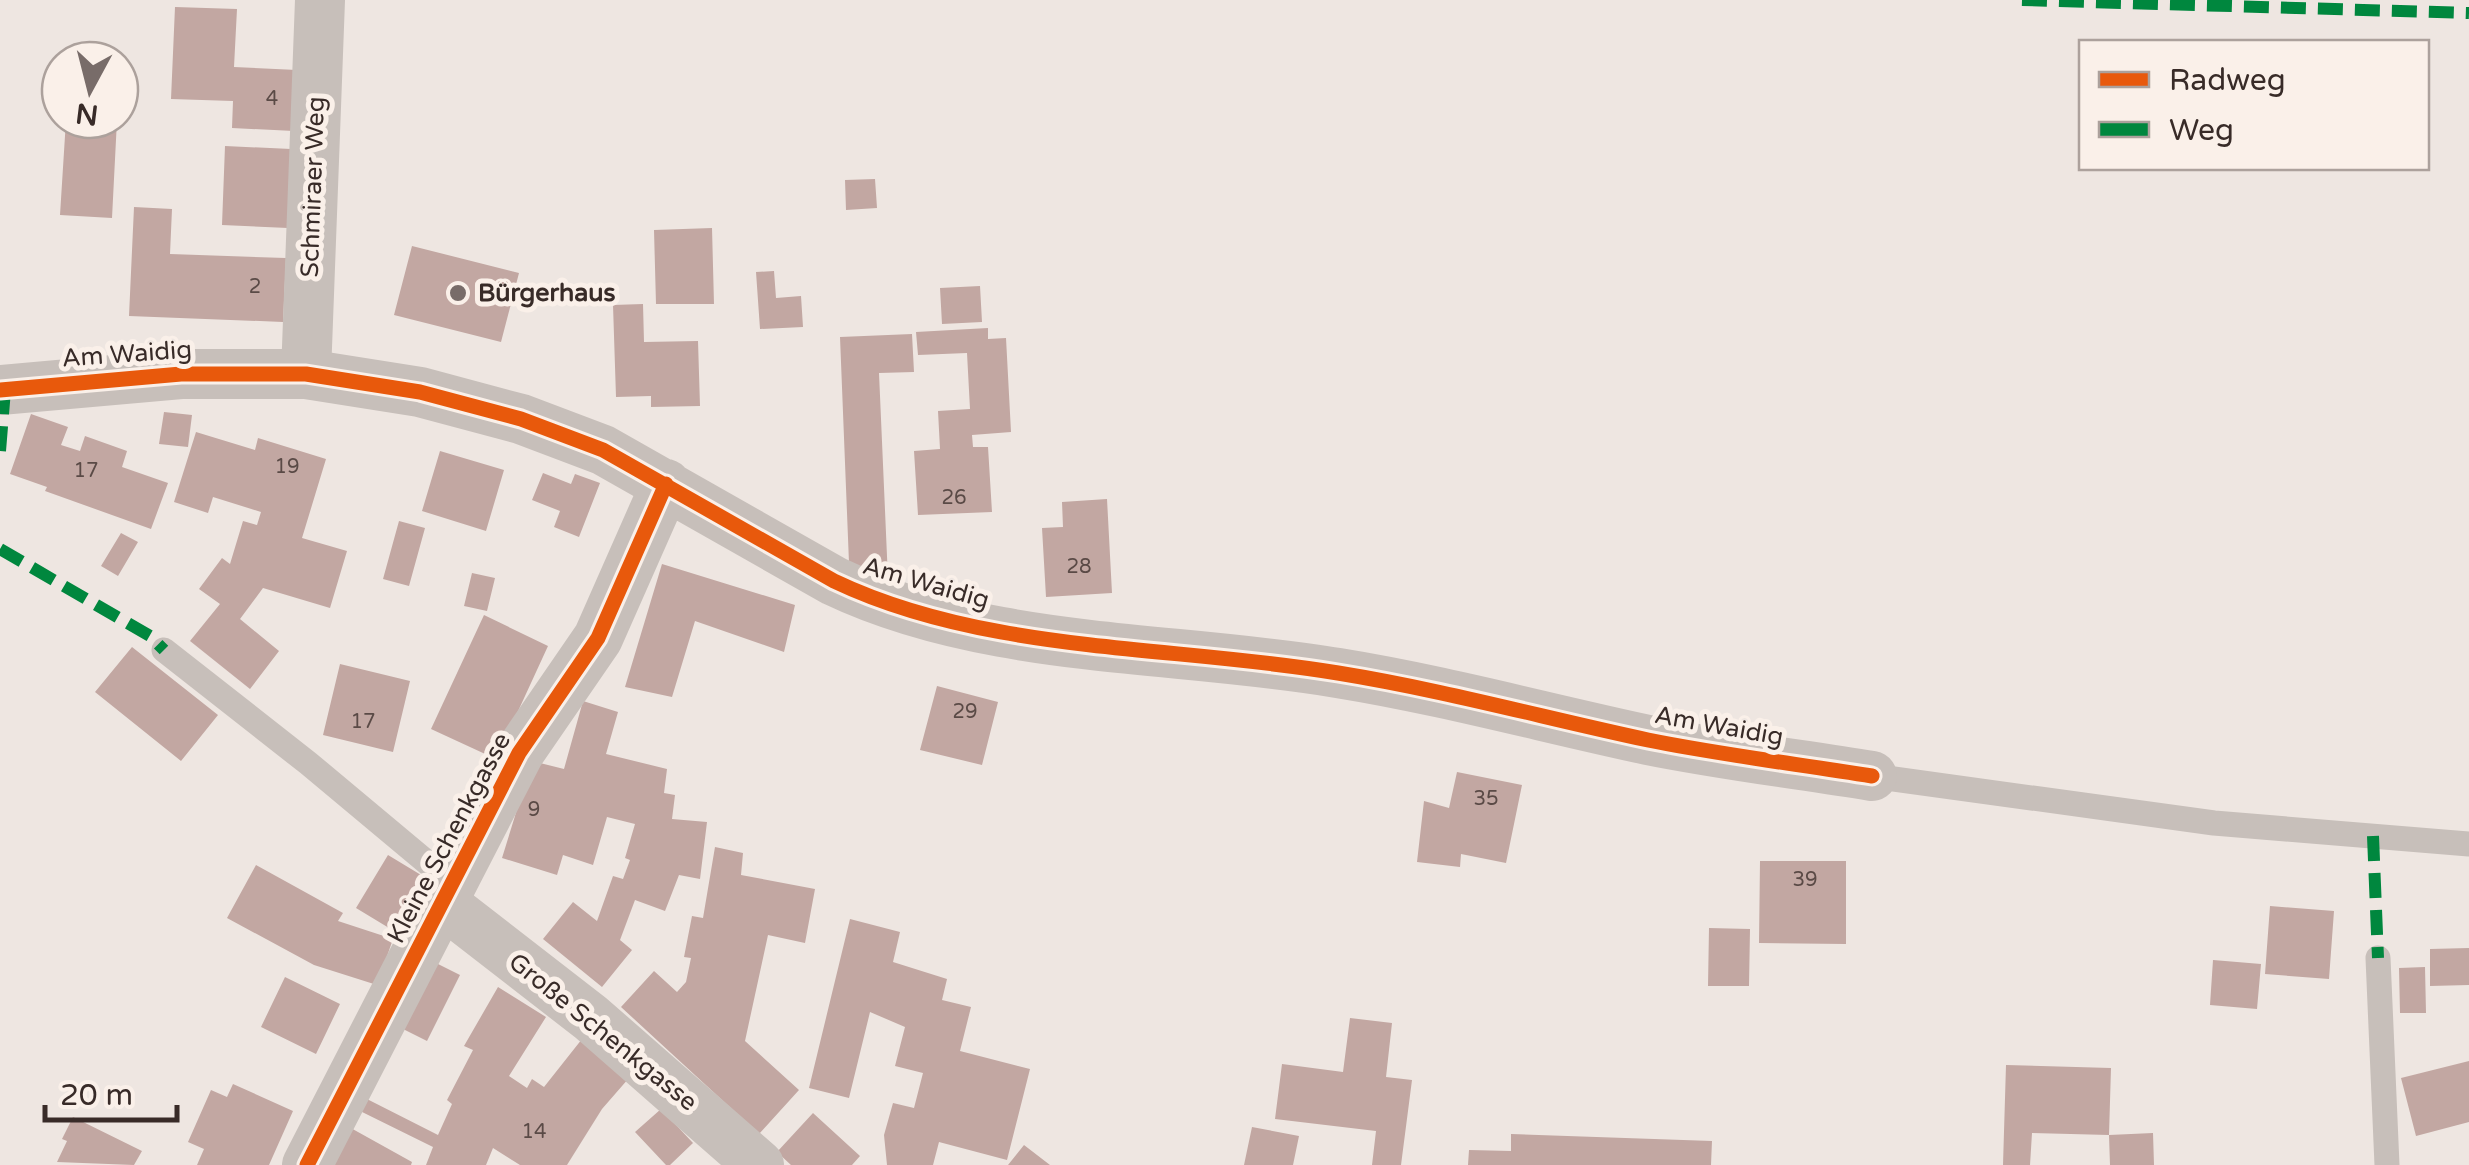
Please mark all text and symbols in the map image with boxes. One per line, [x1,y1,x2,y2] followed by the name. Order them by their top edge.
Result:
[40,40,140,140] north arrow
[2079,40,2429,170] legend
[2169,62,2286,99] text: Radweg
[266,87,278,111] house number: 4
[74,96,100,132] text: N
[295,96,331,278] street label: Schmiraer Weg
[2169,112,2234,149] text: Weg
[249,275,261,299] house number: 2
[478,278,615,308] place label: Bürgerhaus
[447,282,469,304] marker: Bürgerhaus
[61,334,193,374] street label: Am Waidig
[274,455,300,479] house number: 19
[73,459,99,483] house number: 17
[941,486,967,510] house number: 26
[859,551,993,615] street label: Am Waidig
[1066,555,1092,579] house number: 28
[952,700,978,724] house number: 29
[1652,700,1786,752] street label: Am Waidig
[350,710,376,734] house number: 17
[381,728,517,948] street label: Kleine Schenkgasse
[1473,787,1499,811] house number: 35
[528,798,540,822] house number: 9
[1792,868,1818,892] house number: 39
[503,947,703,1117] street label: Große Schenkgasse
[45,1060,178,1122] scale bar
[60,1077,133,1114] text: 20 m
[521,1120,547,1144] house number: 14

